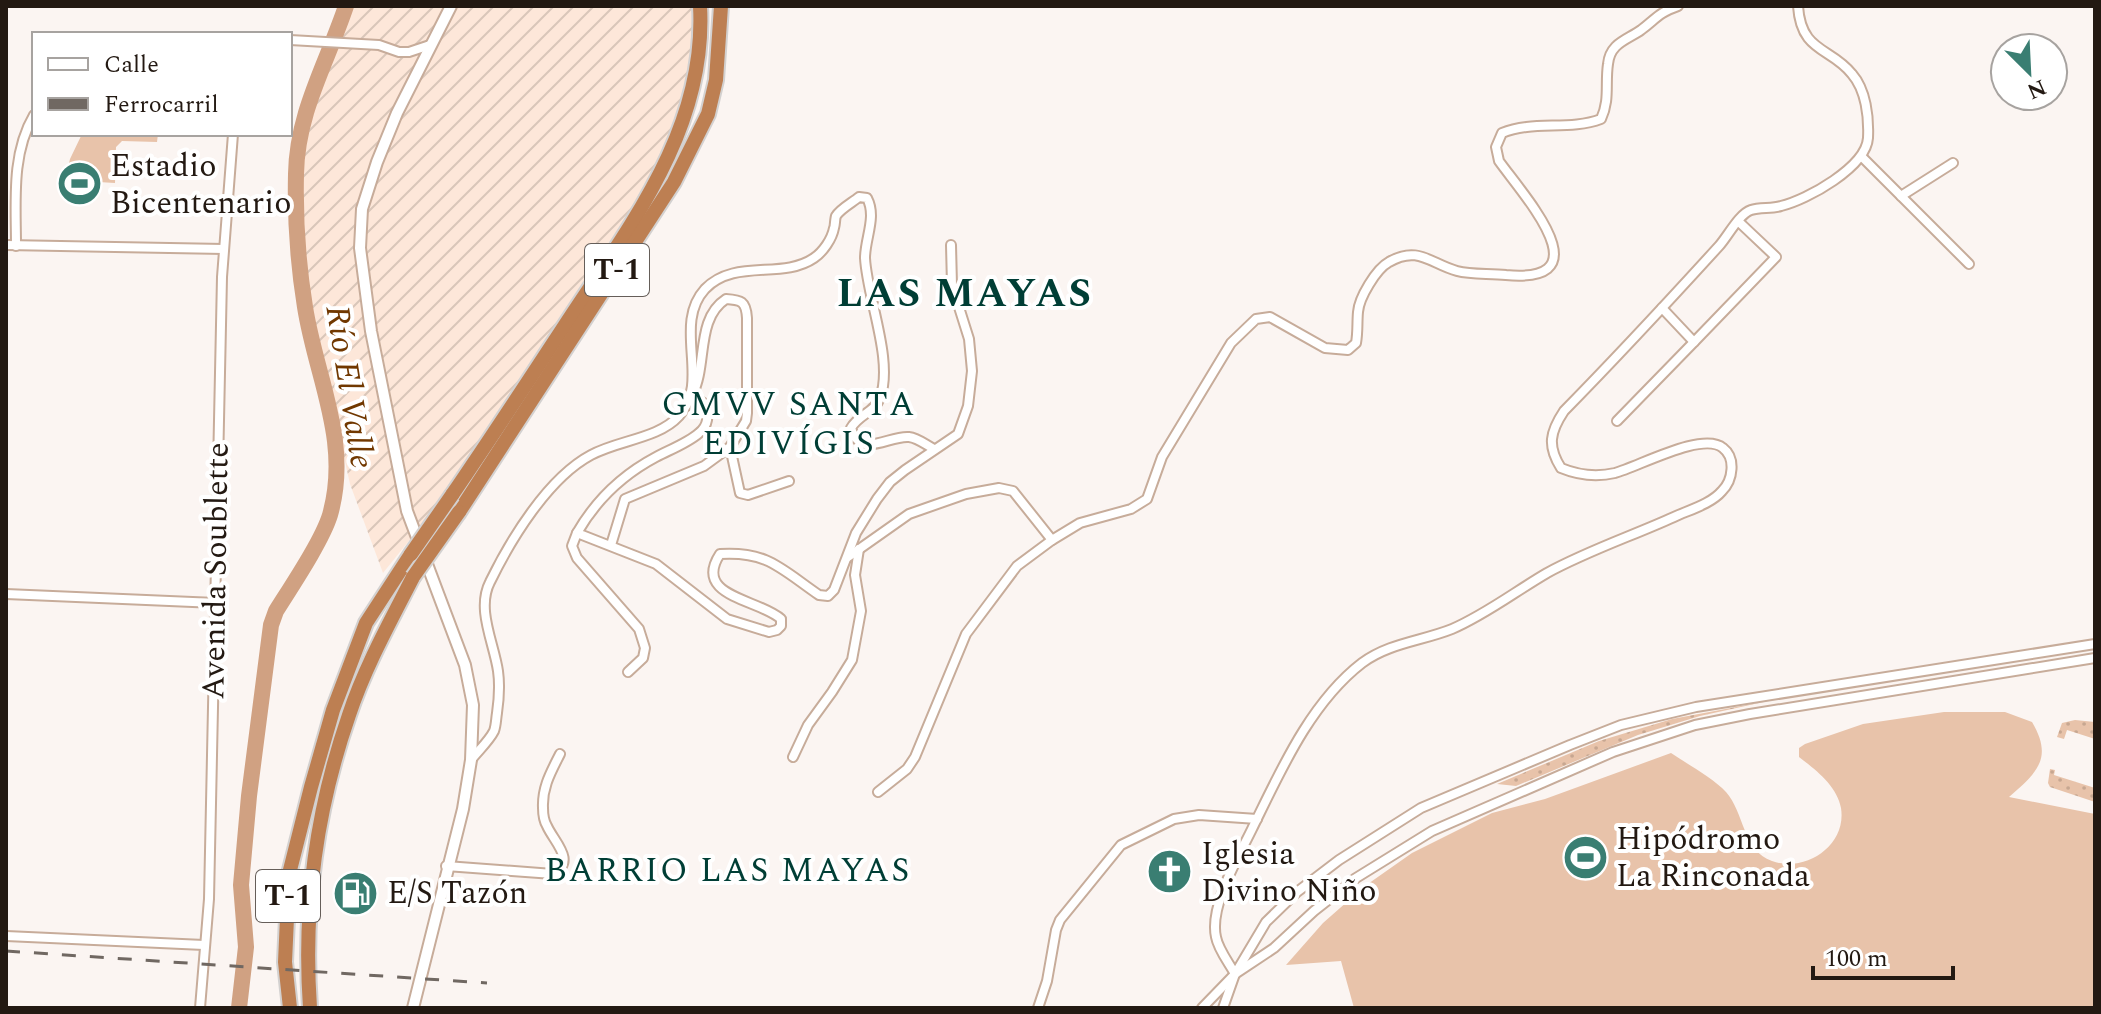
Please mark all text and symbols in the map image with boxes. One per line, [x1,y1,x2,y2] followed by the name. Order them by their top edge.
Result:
[32,32,292,136] legend
[1989,32,2069,112] north arrow
[104,47,159,83] text: Calle
[2022,70,2051,108] text: N
[104,87,219,123] text: Ferrocarril
[110,142,291,228] place label: Estadio Bicentenario
[55,160,103,208] sports icon: Estadio Bicentenario
[585,244,649,296] road number: T-1
[837,264,1093,325] district label: LAS MAYAS
[310,301,388,473] water label: Río El Valle
[662,379,916,470] district label: GMVV SANTA EDIVÍGIS
[189,442,243,700] street label: Avenida Soublette
[1616,815,1810,901] place label: Hipódromo La Rinconada
[1201,830,1377,916] place label: Iglesia Divino Niño
[1561,833,1609,881] sports icon: Hipódromo La Rinconada
[545,845,911,897] district label: BARRIO LAS MAYAS
[1146,848,1194,896] church icon: Iglesia Divino Niño
[332,869,380,917] fuel station icon: E/S Tazón
[387,869,527,918] place label: E/S Tazón
[256,870,320,922] road number: T-1
[1813,930,1953,980] scale bar
[1825,941,1888,977] text: 100 m

